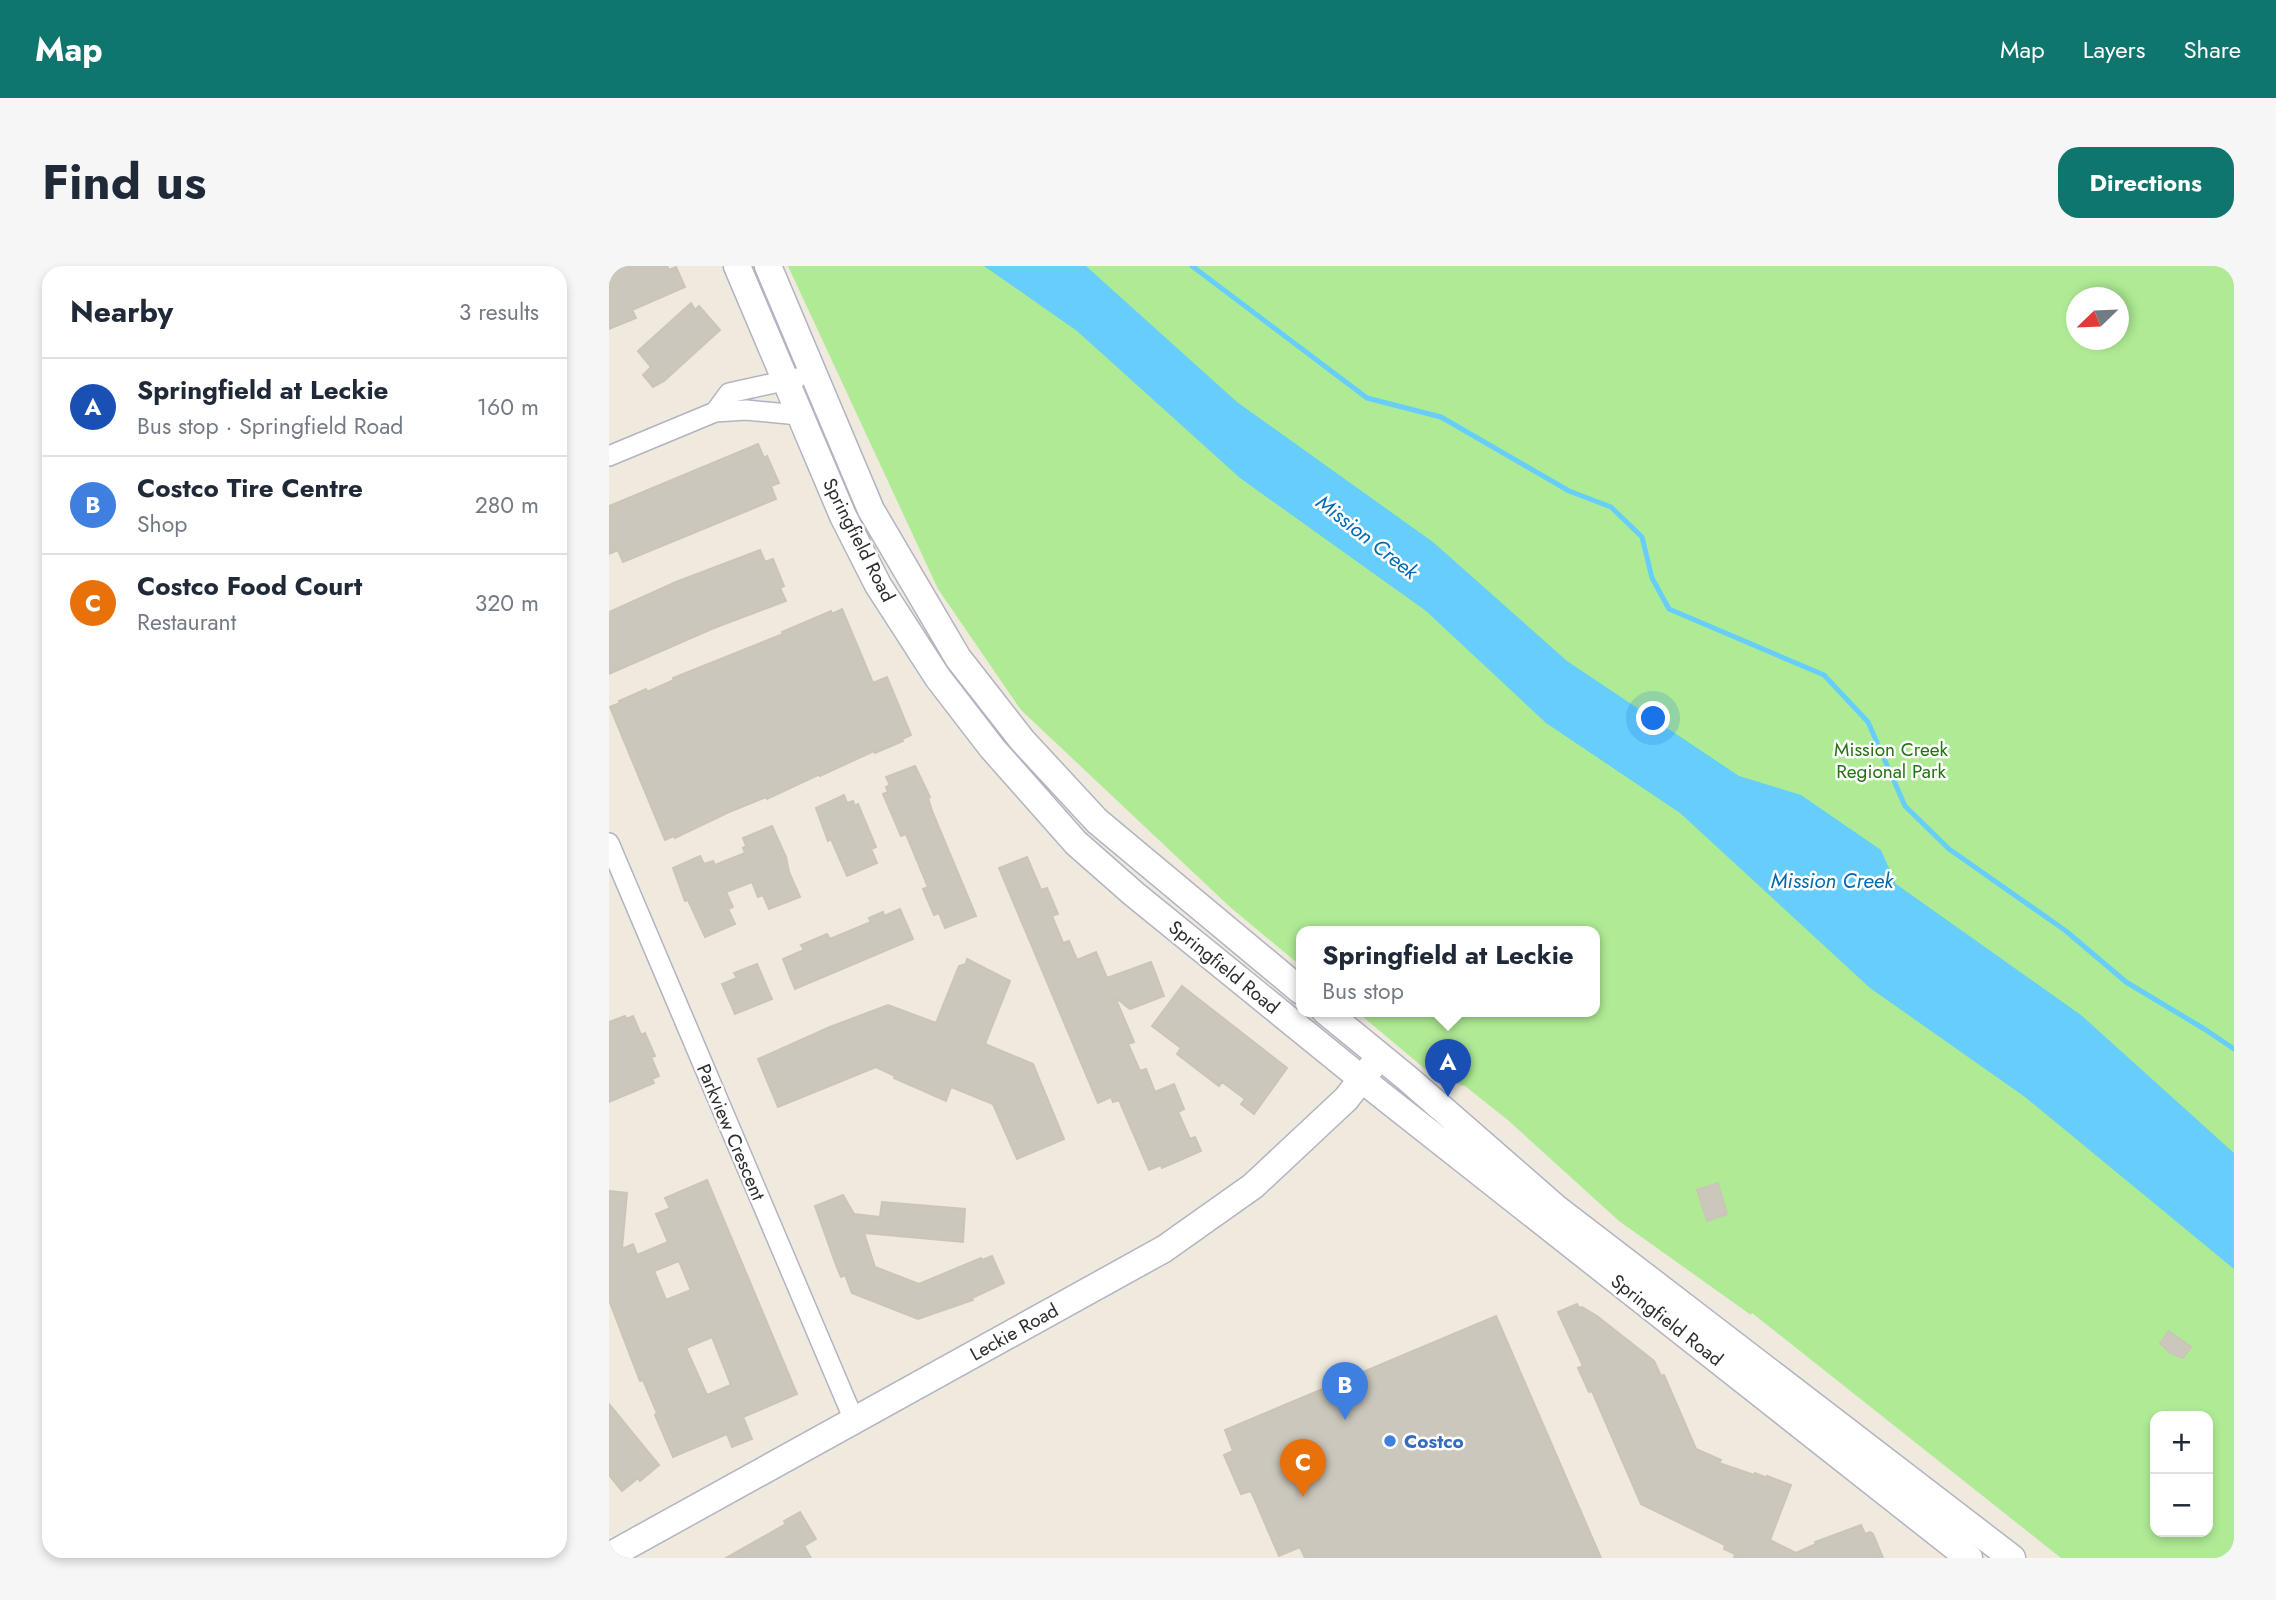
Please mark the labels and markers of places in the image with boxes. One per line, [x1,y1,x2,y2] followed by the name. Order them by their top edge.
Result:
[1425,1039,1471,1097] pin: A
[1322,1362,1368,1420] pin: B
[1404,1428,1464,1455] place label: Costco
[1382,1433,1398,1449] marker: Costco
[1280,1439,1326,1497] pin: C

